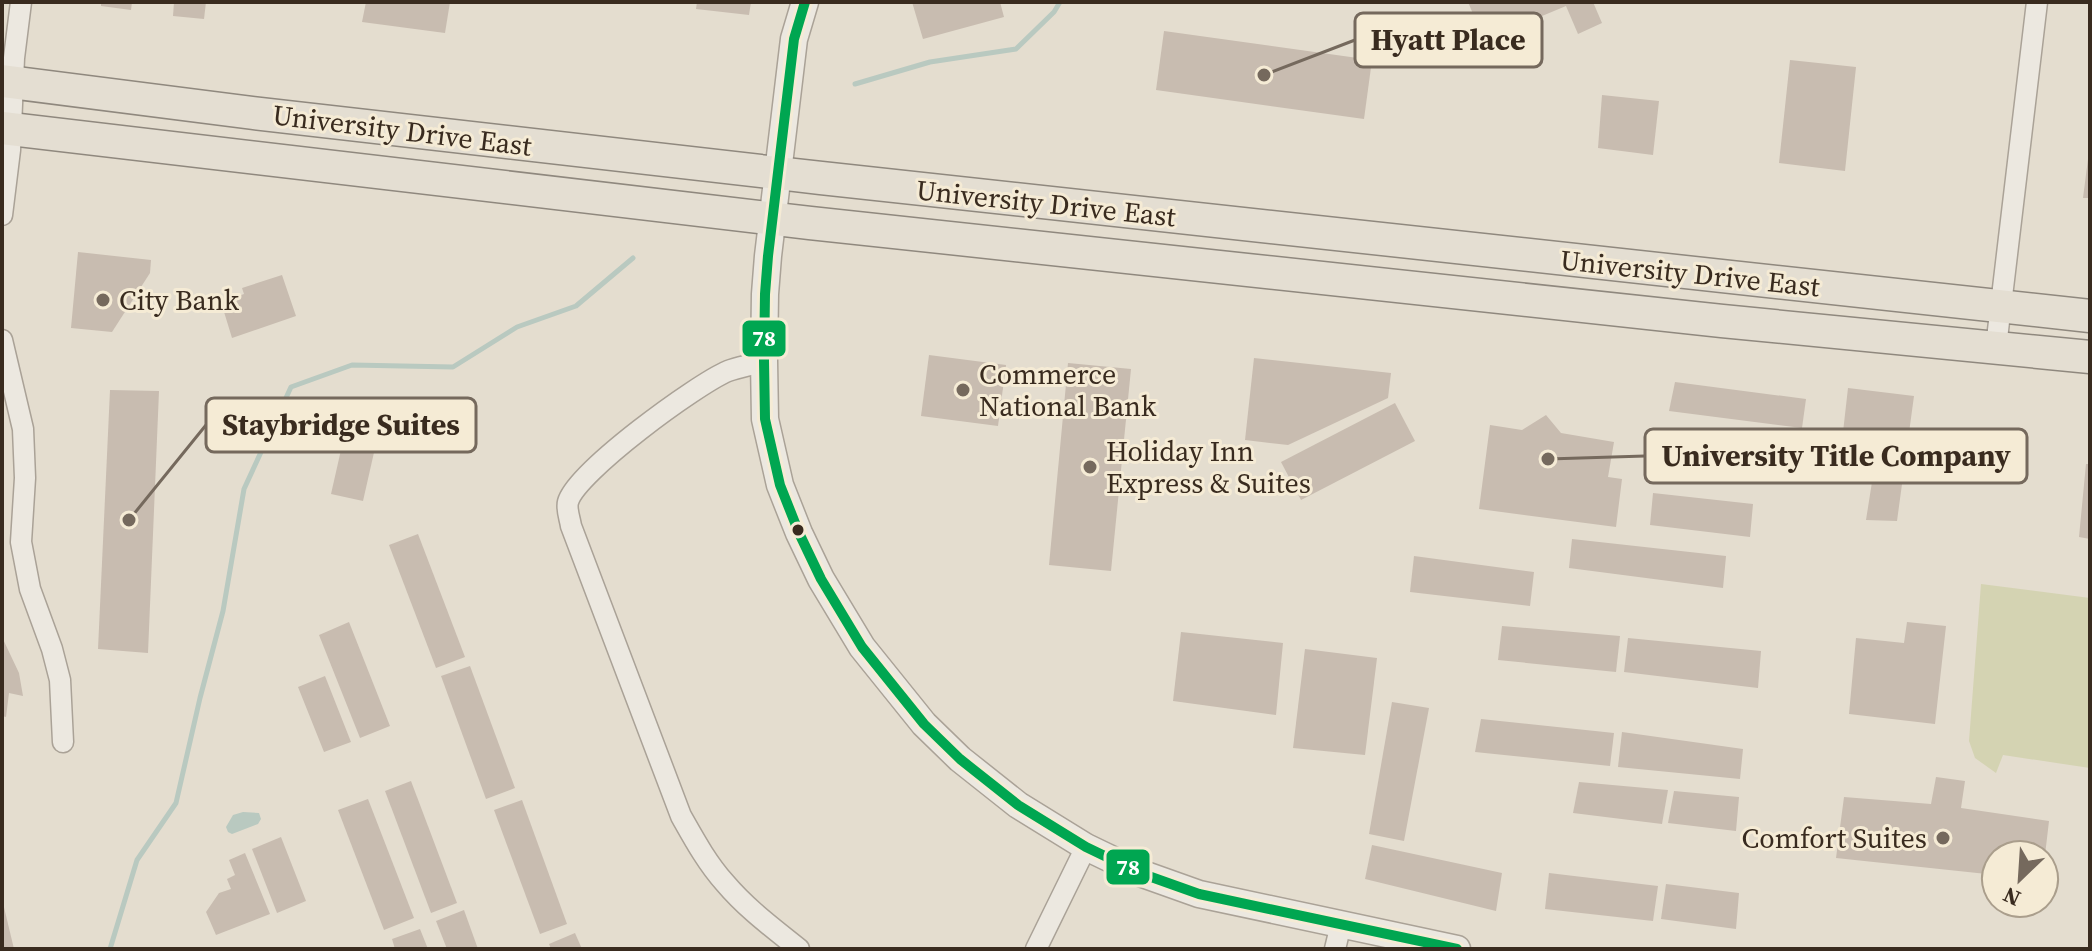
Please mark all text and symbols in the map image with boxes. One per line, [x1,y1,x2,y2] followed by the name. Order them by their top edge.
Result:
[1355,13,1542,67] callout: Hyatt Place
[1370,19,1526,60] text: Hyatt Place
[270,95,535,165] street label: University Drive East
[914,170,1179,236] street label: University Drive East
[1558,240,1823,306] street label: University Drive East
[119,281,240,319] place label: City Bank
[94,291,112,309] marker: City Bank
[741,319,787,358] line badge: 78
[752,323,776,353] text: 78
[979,355,1157,425] place label: Commerce National Bank
[954,381,972,399] marker: Commerce National Bank
[206,398,476,452] callout: Staybridge Suites
[222,404,460,445] text: Staybridge Suites
[1645,429,2027,483] callout: University Title Company
[1106,432,1311,502] place label: Holiday Inn Express & Suites
[1661,435,2011,476] text: University Title Company
[1081,458,1099,476] marker: Holiday Inn Express & Suites
[790,522,806,538] unlabelled marker
[1742,819,1927,857] place label: Comfort Suites
[1934,829,1952,847] marker: Comfort Suites
[1980,839,2060,919] north arrow
[1105,848,1151,886] line badge: 78
[1116,852,1140,882] text: 78
[1998,880,2025,914] text: N

